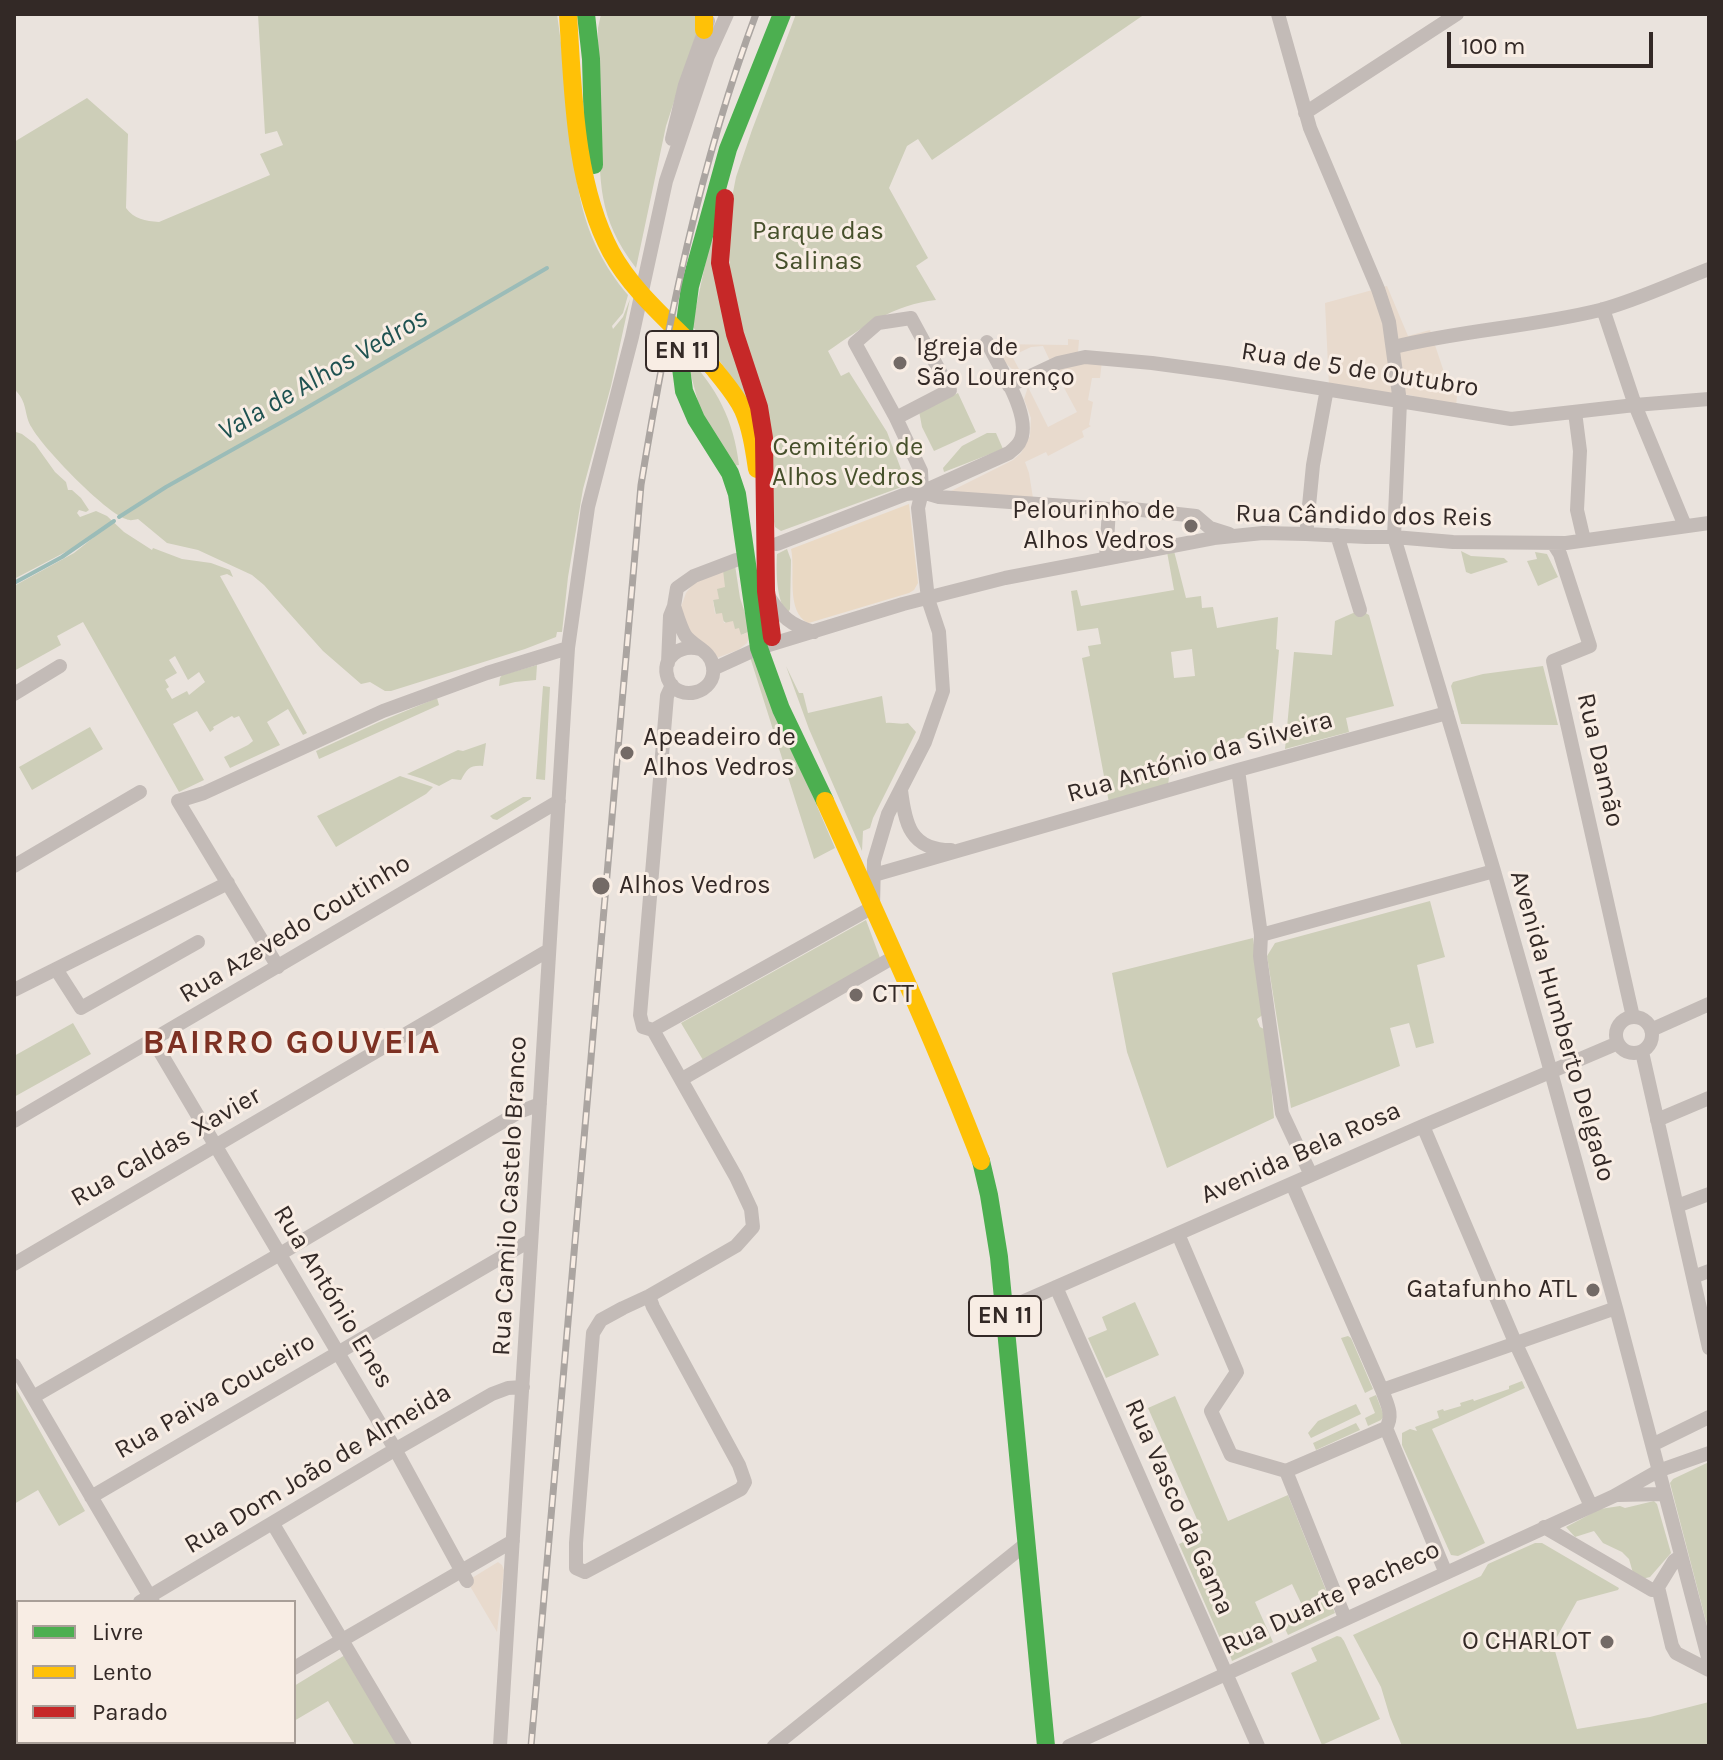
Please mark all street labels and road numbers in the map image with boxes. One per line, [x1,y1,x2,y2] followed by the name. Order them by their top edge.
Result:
[646,331,718,371] road number: EN 11
[1239,336,1481,404] street label: Rua de 5 de Outubro
[1235,498,1493,534] street label: Rua Cândido dos Reis
[1569,690,1631,830] street label: Rua Damão
[1063,704,1337,810] street label: Rua António da Silveira
[174,848,416,1010] street label: Rua Azevedo Coutinho
[1503,867,1621,1185] street label: Avenida Humberto Delgado
[486,1035,534,1357] street label: Rua Camilo Castelo Branco
[66,1080,266,1214] street label: Rua Caldas Xavier
[1196,1095,1406,1211] street label: Avenida Bela Rosa
[266,1200,400,1394] street label: Rua António Enes
[969,1296,1041,1336] road number: EN 11
[109,1326,321,1466] street label: Rua Paiva Couceiro
[179,1377,457,1561] street label: Rua Dom João de Almeida
[1117,1394,1241,1620] street label: Rua Vasco da Gama
[1217,1534,1445,1662] street label: Rua Duarte Pacheco

